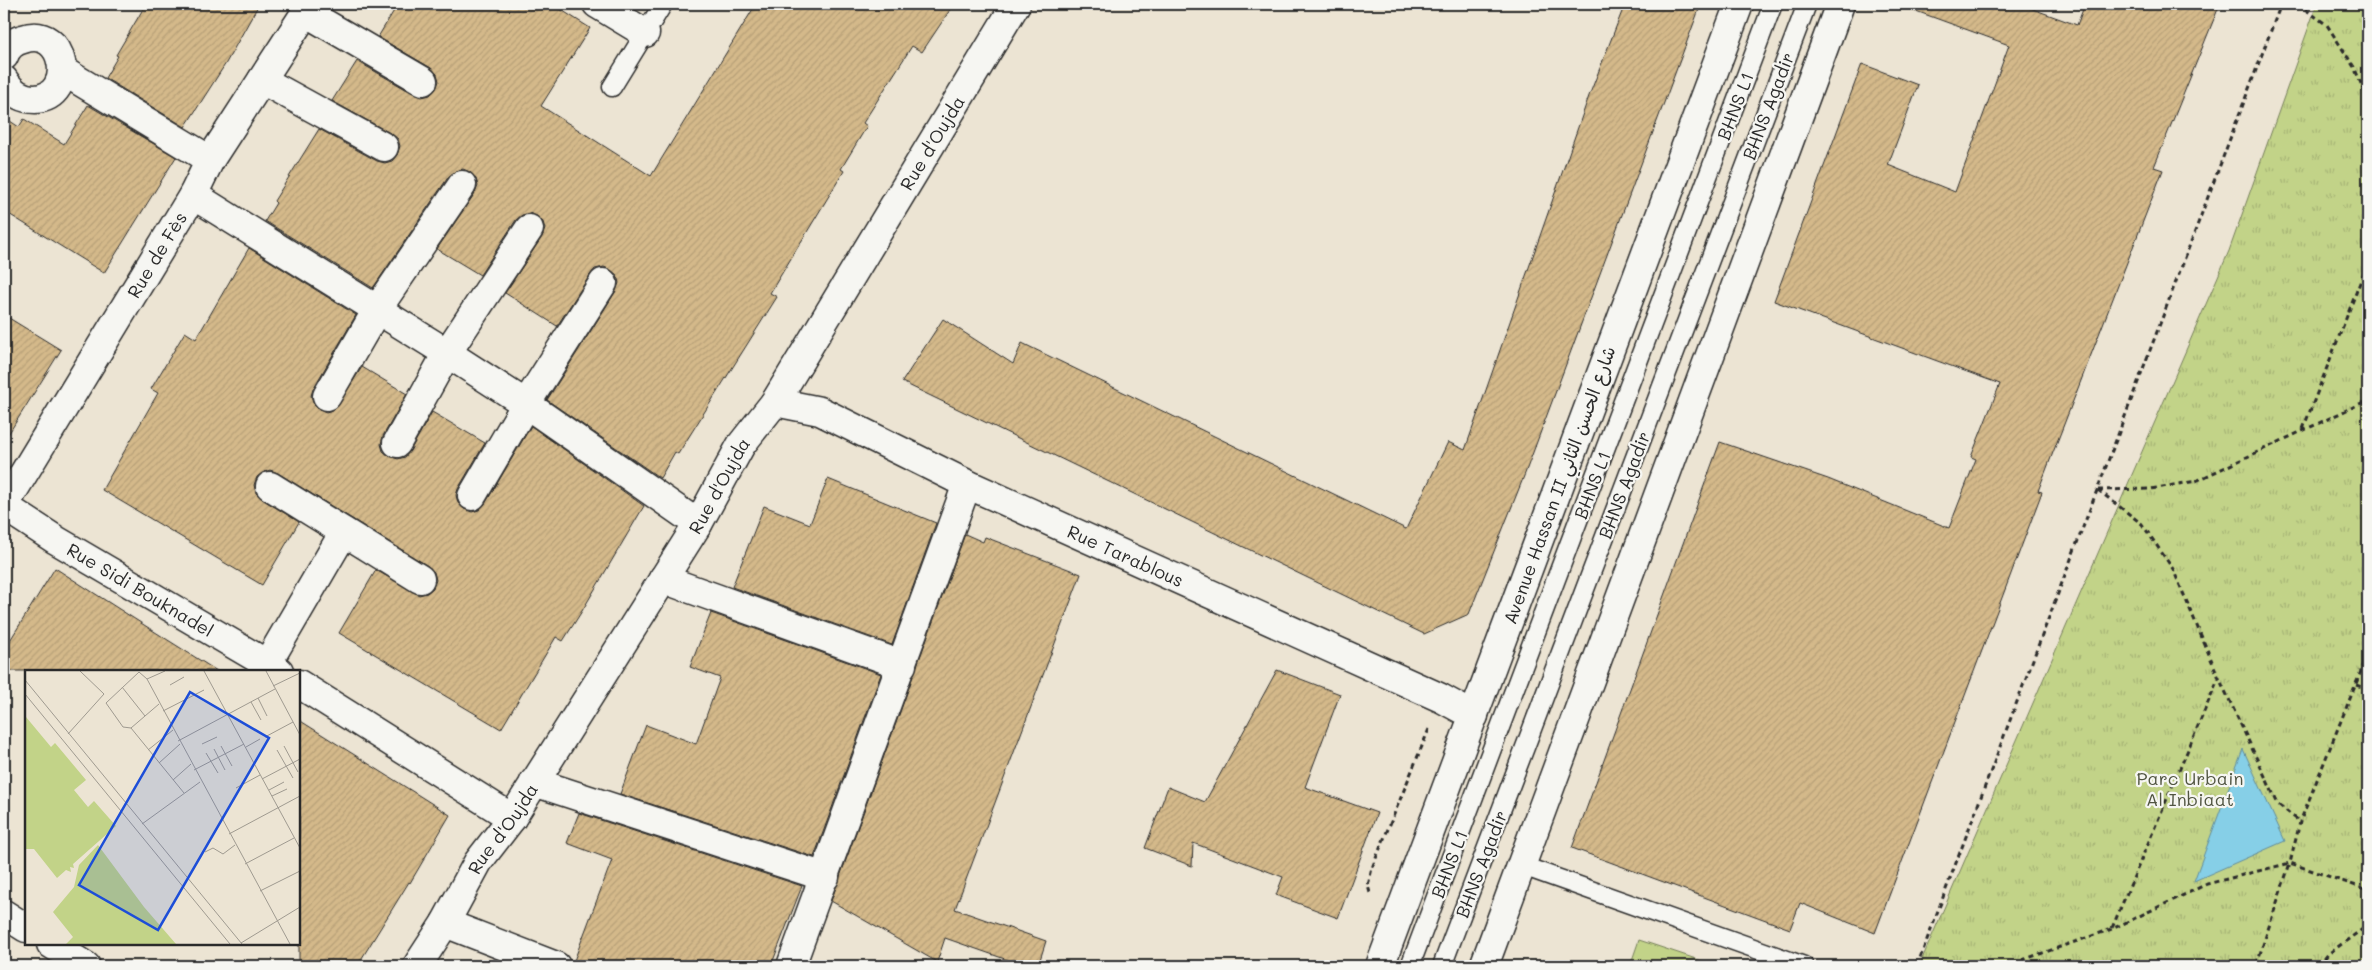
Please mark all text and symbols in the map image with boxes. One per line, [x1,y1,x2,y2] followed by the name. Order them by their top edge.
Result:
[1737,49,1799,163] street label: BHNS Agadir
[1711,69,1759,143] street label: BHNS L1
[894,91,970,195] street label: Rue d'Oujda
[121,207,192,302] street label: Rue de Fès
[1497,343,1625,629] street label: Avenue Hassan II شارع الحسن الثاني
[1593,428,1655,542] street label: BHNS Agadir
[683,432,755,538] street label: Rue d'Oujda
[1568,448,1616,522] street label: BHNS L1
[1064,519,1188,592] street label: Rue Tarablous
[63,537,218,642] street label: Rue Sidi Bouknadel
[25,670,300,945] inset map
[2137,766,2243,811] park label: Parc Urbain Al Inbiaat
[462,779,543,878] street label: Rue d'Oujda
[1450,807,1512,921] street label: BHNS Agadir
[1425,827,1473,901] street label: BHNS L1

